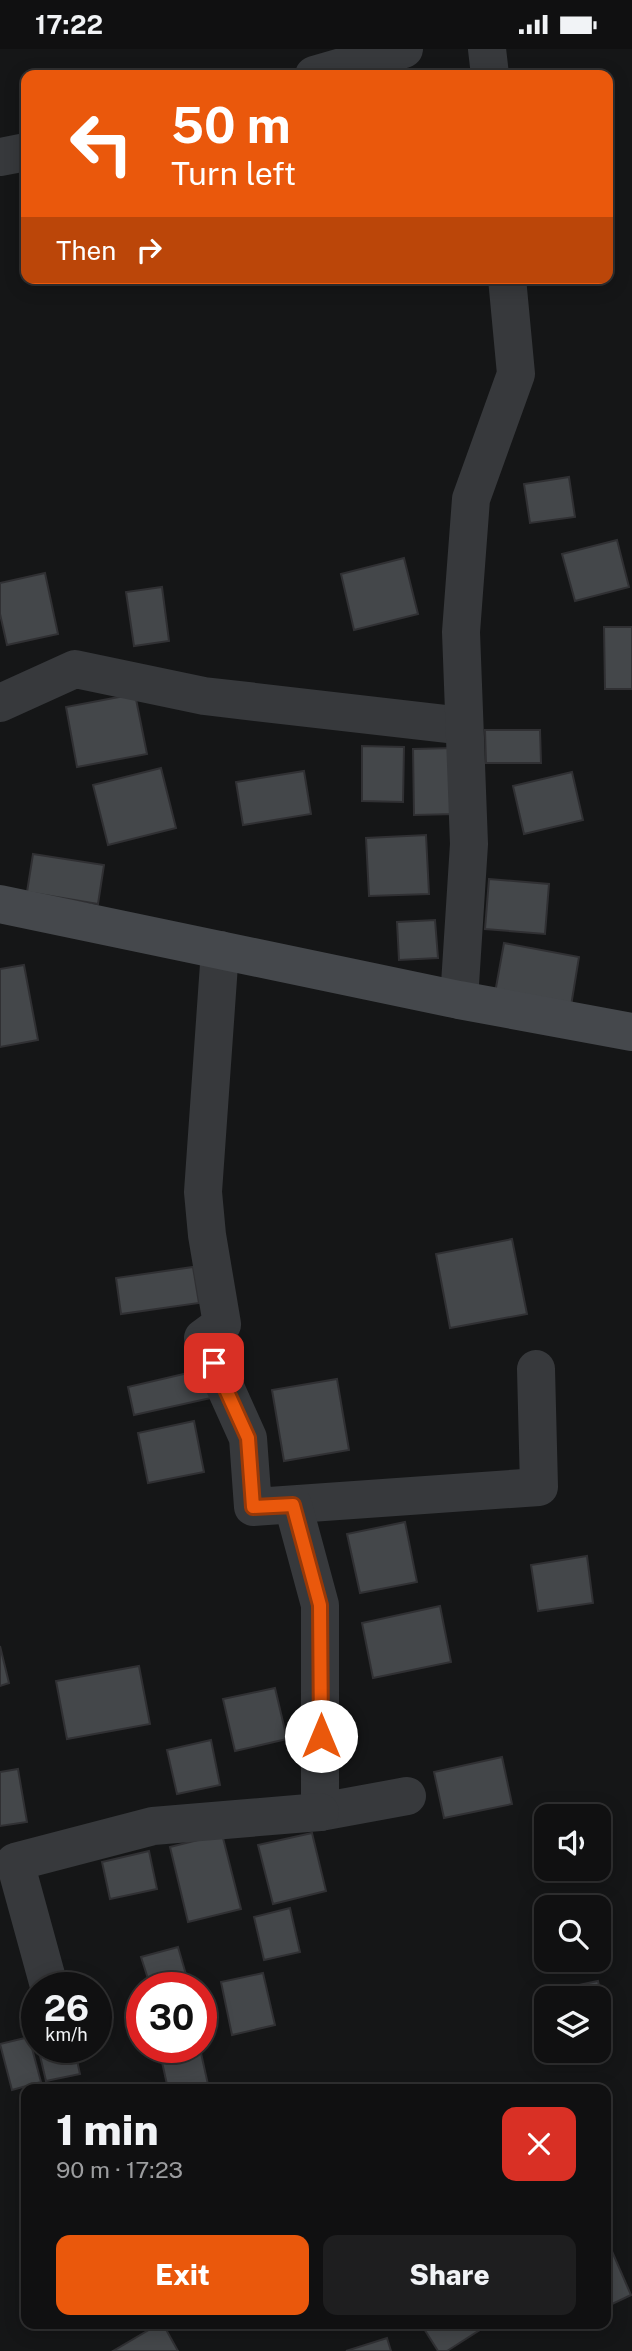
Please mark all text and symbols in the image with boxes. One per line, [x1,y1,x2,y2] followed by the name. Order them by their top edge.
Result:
[35,9,103,40] text: 17:22
[171,96,291,154] text: 50 m
[56,98,147,189] icon: left
[171,155,296,192] text: Turn left
[130,231,168,269] icon: right
[56,235,116,266] text: Then
[184,1333,244,1393] pin
[195,1344,233,1382] icon: arrive
[284,1699,358,1773] position arrow
[534,1804,611,2063] map controls
[534,1804,611,1881] button: sound
[534,1895,611,1972] button: search
[126,1972,217,2063] speed limit sign: 30
[534,1986,611,2063] button: layers
[44,1988,89,2029] text: 26
[45,2024,88,2045] text: km/h
[56,2105,159,2154] text: 1 min
[502,2107,576,2181] button: close
[56,2156,183,2183] text: 90 m · 17:23
[56,2235,309,2315] button: Exit
[323,2235,576,2315] button: Share

